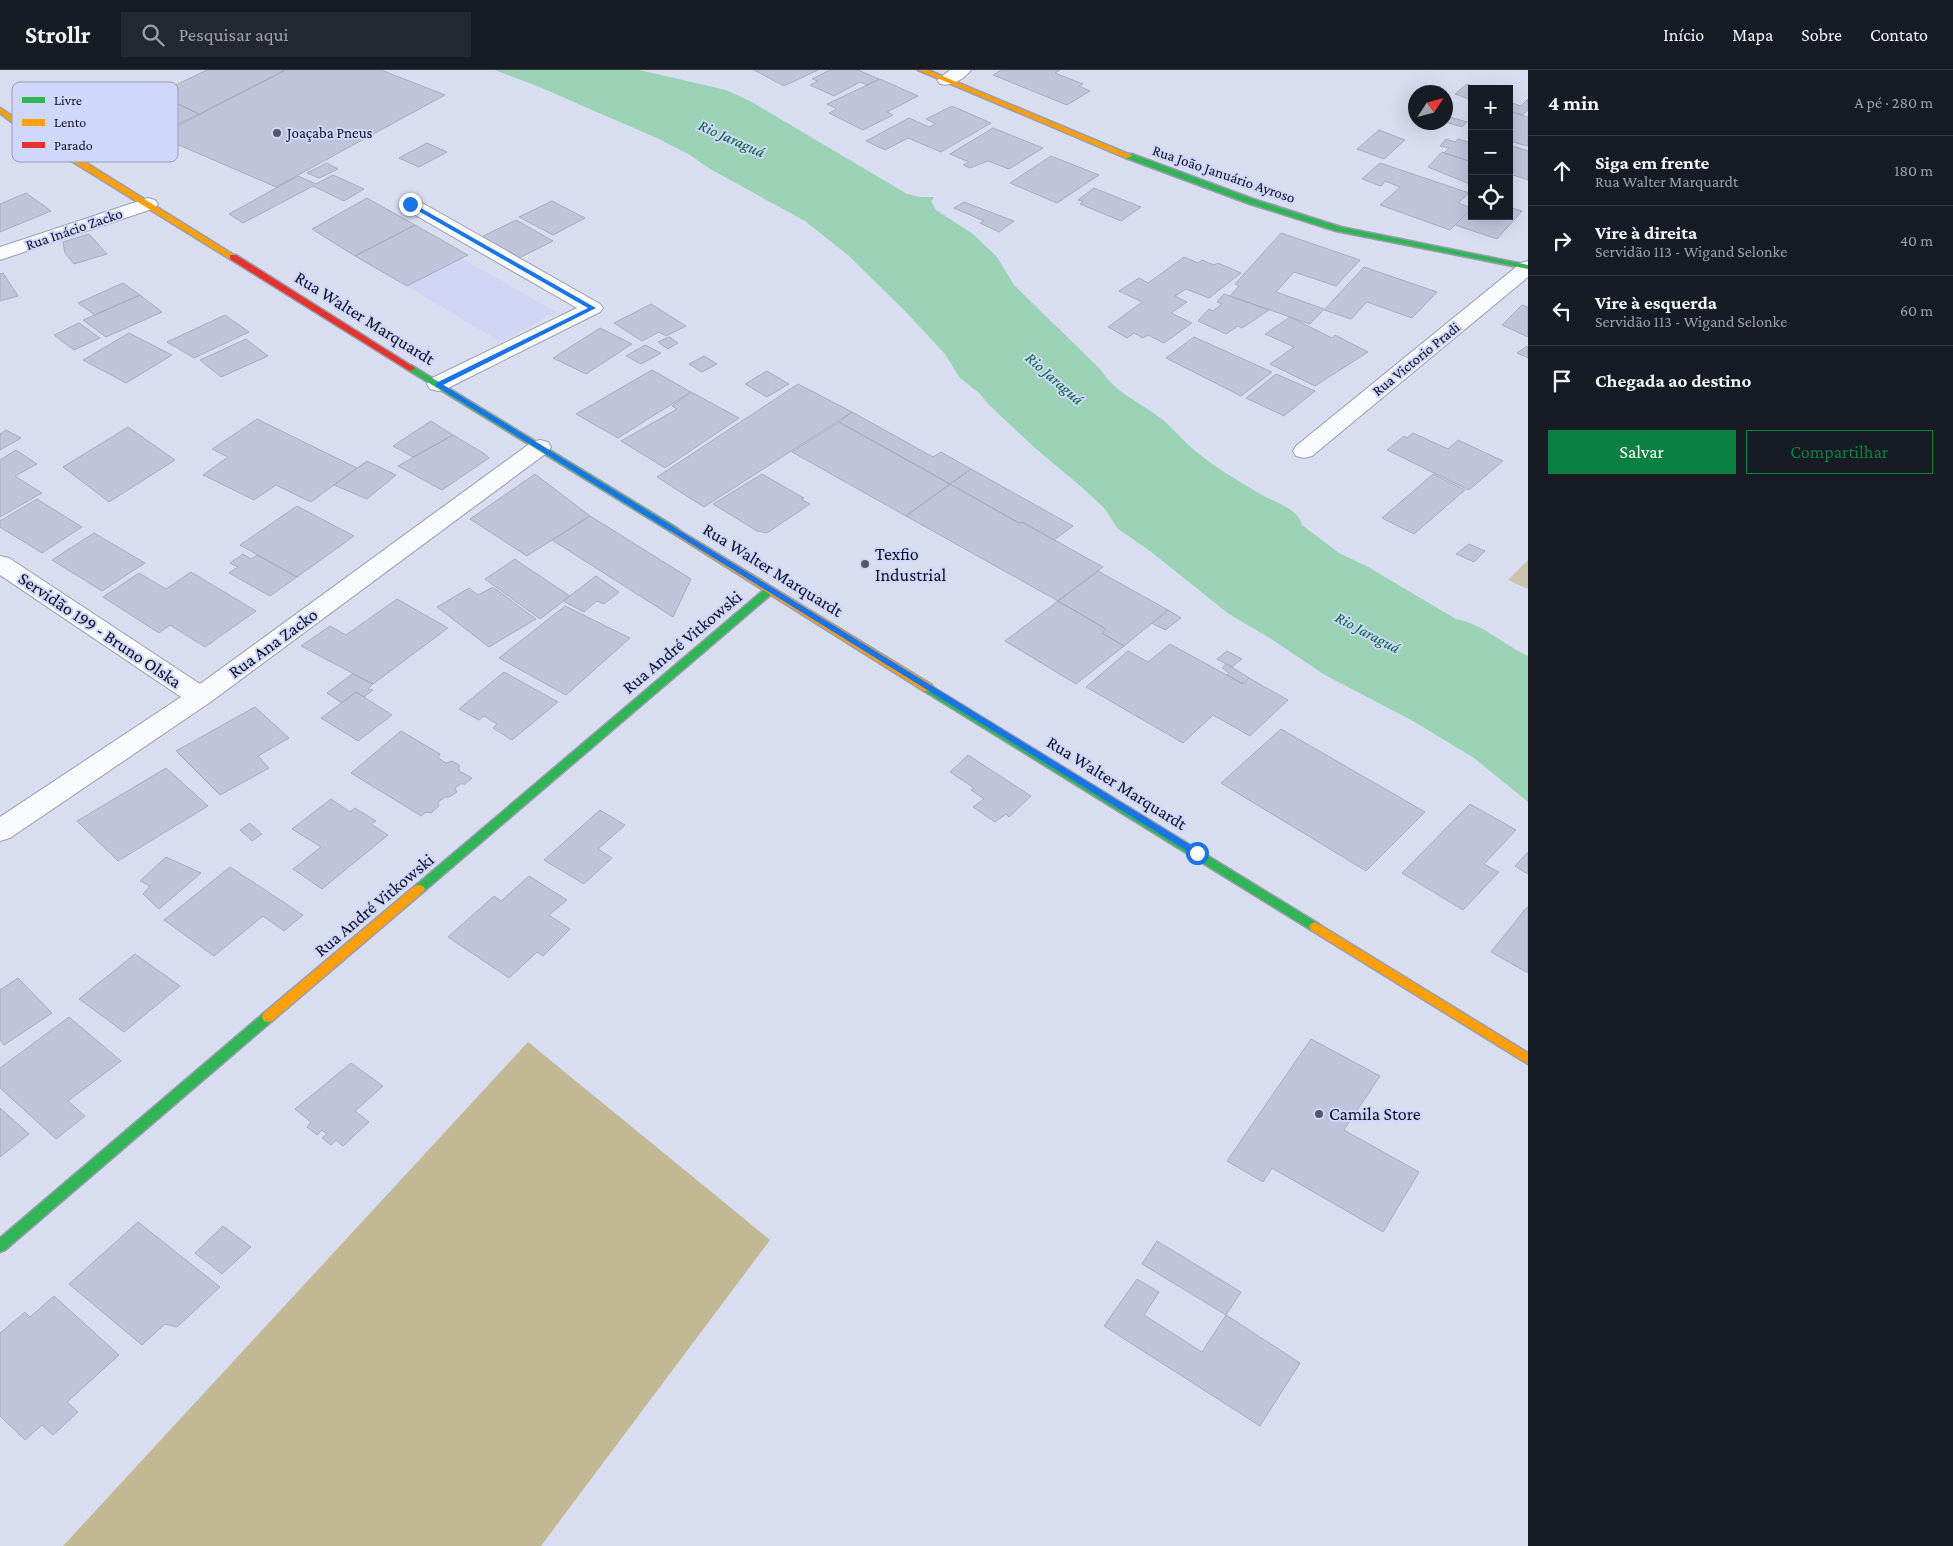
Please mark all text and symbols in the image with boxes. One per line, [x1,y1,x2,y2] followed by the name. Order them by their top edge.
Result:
[121,12,471,57] search box
[25,21,91,48] text: Strollr
[139,21,167,49] icon: search
[179,24,289,45] text: Pesquisar aqui
[1663,25,1704,45] text: Início
[1732,25,1773,45] text: Mapa
[1801,25,1842,45] text: Sobre
[1870,25,1928,45] text: Contato
[12,82,178,162] legend
[1408,85,1453,130] north arrow
[1468,85,1513,220] map controls
[1468,85,1513,130] button: +
[1548,91,1599,115] text: 4 min
[54,92,82,108] text: Livre
[1855,94,1933,111] text: A pé · 280 m
[54,114,86,130] text: Lento
[696,116,768,162] water label: Rio Jaraguá
[285,125,373,142] place label: Joaçaba Pneus
[271,127,283,139] marker: Joaçaba Pneus
[1468,130,1513,175] button: −
[54,137,93,153] text: Parado
[1150,142,1297,207] street label: Rua João Januário Ayroso
[1595,152,1709,173] text: Siga em frente
[1548,157,1576,185] icon: ahead
[1894,162,1933,179] text: 180 m
[1595,173,1738,190] text: Rua Walter Marquardt
[1468,175,1513,220] button: locate
[399,193,422,216] route end
[24,205,124,253] street label: Rua Inácio Zacko
[1595,222,1697,243] text: Vire à direita
[1548,227,1576,255] icon: right
[1900,232,1933,249] text: 40 m
[1595,243,1787,260] text: Servidão 113 - Wigand Selonke
[291,267,439,370] street label: Rua Walter Marquardt
[1595,292,1717,313] text: Vire à esquerda
[1548,297,1576,325] icon: left
[1900,302,1933,319] text: 60 m
[1595,313,1787,330] text: Servidão 113 - Wigand Selonke
[1369,319,1463,399] street label: Rua Victorio Pradi
[1022,349,1087,409] water label: Rio Jaraguá
[1548,367,1576,395] icon: arrive
[1595,370,1751,391] text: Chegada ao destino
[1548,430,1736,474] button: Salvar
[1746,430,1933,474] button: Compartilhar
[699,519,847,622] street label: Rua Walter Marquardt
[875,544,947,585] place label: Texfio Industrial
[859,558,871,570] marker: Texfio Industrial
[15,568,185,692] street label: Servidão 199 - Bruno Olska
[618,586,746,698] street label: Rua André Vitkowski
[225,604,321,682] street label: Rua Ana Zacko
[1332,608,1403,658] water label: Rio Jaraguá
[1043,732,1191,835] street label: Rua Walter Marquardt
[1186,842,1209,865] route start
[310,849,438,961] street label: Rua André Vitkowski
[1329,1104,1421,1124] place label: Camila Store
[1313,1108,1325,1120] marker: Camila Store

